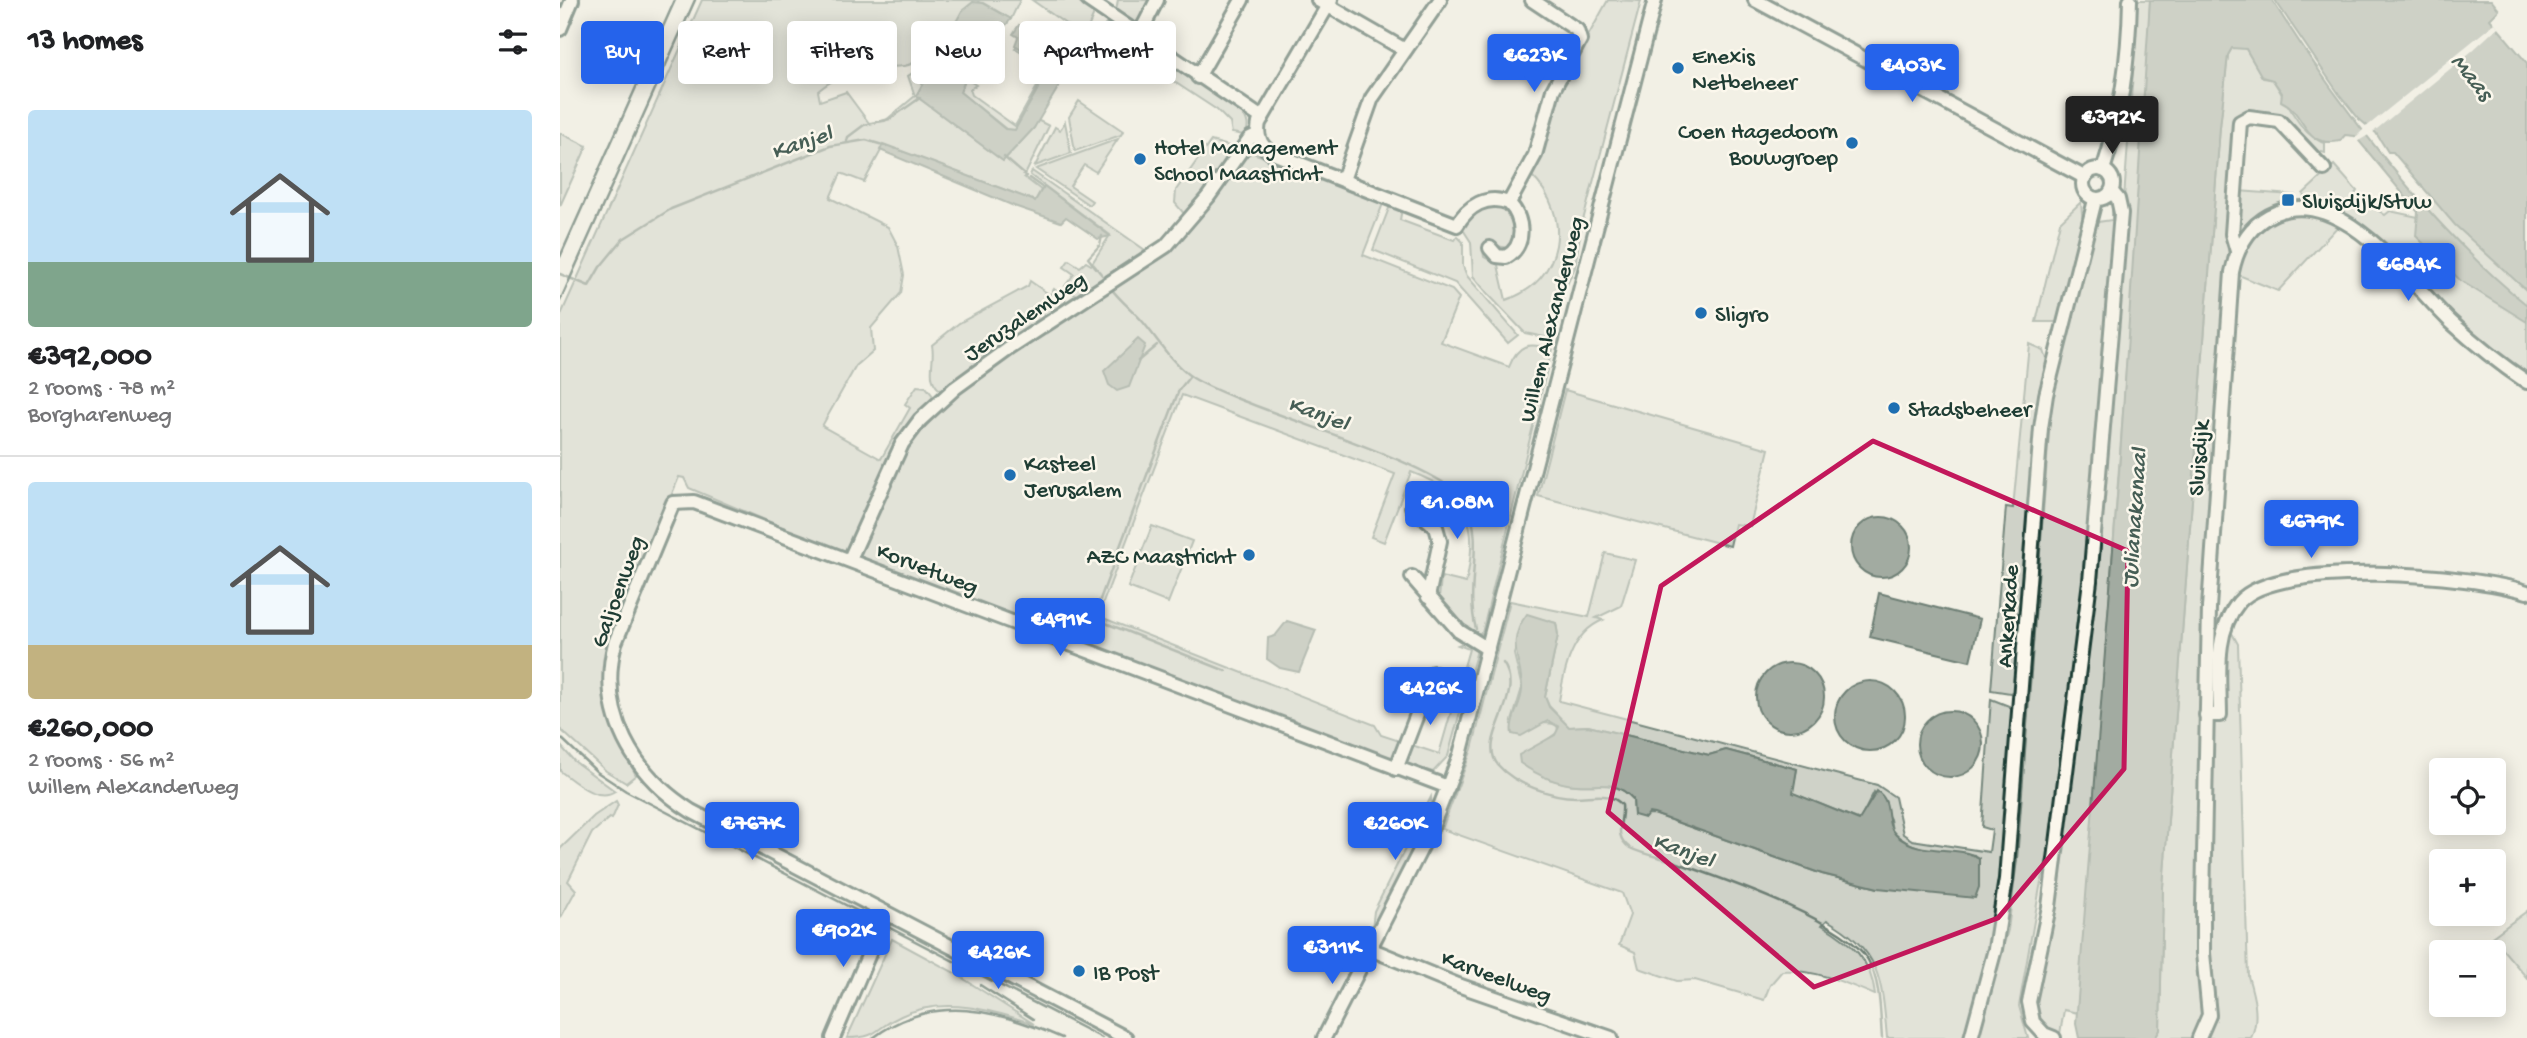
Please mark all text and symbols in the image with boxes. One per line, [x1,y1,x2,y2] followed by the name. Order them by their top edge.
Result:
[581,21,664,84] chip: Buy
[678,21,773,84] chip: Rent
[787,21,897,84] chip: Filters
[911,21,1005,84] chip: New
[1019,21,1176,84] chip: Apartment
[494,23,532,61] icon: filters
[28,25,142,60] text: 13 homes
[1485,34,1583,94] pin: €623K
[1503,43,1565,70] text: €623K
[1863,44,1961,104] pin: €403K
[1692,45,1798,98] place label: Enexis Netbeheer
[2443,49,2499,109] water label: Maas
[1881,53,1943,80] text: €403K
[1670,60,1686,76] marker: Enexis Netbeheer
[2063,96,2161,156] pin: €392K
[2081,105,2143,132] text: €392K
[768,120,838,168] water label: Kanjel
[1678,120,1838,173] place label: Coen Hagedoorn Bouwgroep
[1844,135,1860,151] marker: Coen Hagedoorn Bouwgroep
[1154,136,1338,189] place label: Hotel Management School Maastricht
[1132,151,1148,167] marker: Hotel Management School Maastricht
[217,155,343,281] icon: home
[2302,190,2432,217] place label: Sluisdijk/Stuw
[2280,192,2296,208] marker: Sluisdijk/Stuw
[1515,214,1592,425] street label: Willem Alexanderweg
[2359,244,2457,303] pin: €684K
[2377,252,2439,279] text: €684K
[960,267,1092,369] street label: Jeruzalemweg
[1715,303,1769,330] place label: Sligro
[1693,305,1709,321] marker: Sligro
[28,341,152,376] text: €392,000
[28,376,175,403] text: 2 rooms · 78 m²
[1283,391,1354,440] water label: Kanjel
[1908,398,2033,425] place label: Stadsbeheer
[1886,400,1902,416] marker: Stadsbeheer
[28,403,172,430] text: Borgharenweg
[2184,417,2217,497] street label: Sluisdijk
[2117,446,2156,589] water label: Julianakanaal
[1024,452,1122,505] place label: Kasteel Jerusalem
[1002,467,1018,483] marker: Kasteel Jerusalem
[1400,482,1514,541] pin: €1.08M
[1421,490,1493,517] text: €1.08M
[2262,500,2360,560] pin: €679K
[2280,509,2342,536] text: €679K
[217,527,343,653] icon: home
[587,533,652,652] street label: Galjoenweg
[872,539,982,602] street label: Korvetweg
[1087,545,1237,572] place label: AZC Maastricht
[1241,547,1257,563] marker: AZC Maastricht
[1992,563,2027,669] street label: Ankerkade
[1011,598,1109,658] pin: €491K
[1031,607,1089,634] text: €491K
[1381,668,1479,727] pin: €426K
[1400,676,1460,703] text: €426K
[28,713,153,748] text: €260,000
[28,748,174,775] text: 2 rooms · 56 m²
[2429,758,2506,1017] map controls
[2429,758,2506,835] button: locate
[28,775,239,802] text: Willem Alexanderweg
[703,802,801,862] pin: €767K
[1346,802,1444,862] pin: €260K
[721,811,783,838] text: €767K
[1364,811,1426,838] text: €260K
[1648,828,1719,877] water label: Kanjel
[2429,849,2506,926] button: +
[794,909,892,969] pin: €902K
[812,918,874,945] text: €902K
[1283,926,1381,986] pin: €311K
[949,932,1047,991] pin: €426K
[1304,935,1360,962] text: €311K
[968,940,1028,967] text: €426K
[2429,940,2506,1017] button: −
[1437,946,1555,1011] street label: Karveelweg
[1093,961,1160,988] place label: IB Post
[1071,963,1087,979] marker: IB Post

